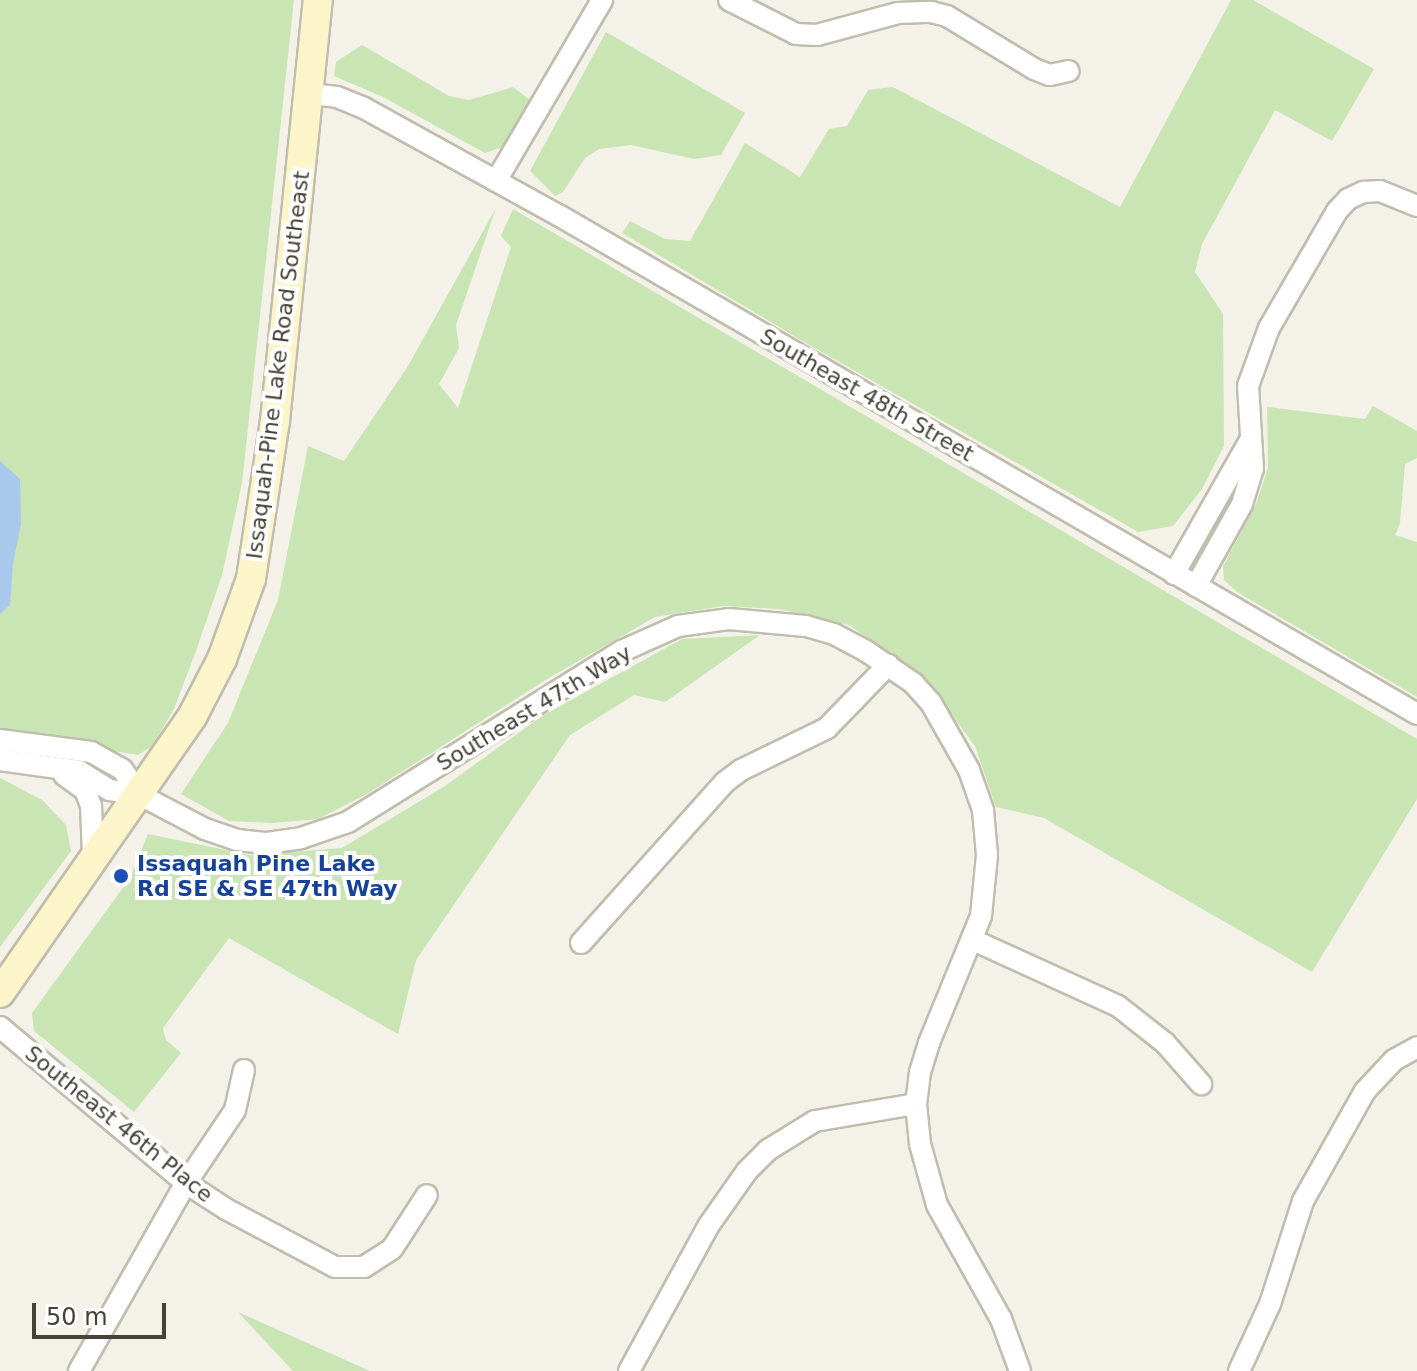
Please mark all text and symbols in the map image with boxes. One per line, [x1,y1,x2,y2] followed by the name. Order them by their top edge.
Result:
[241,169,315,561] street label: Issaquah-Pine Lake Road Southeast
[755,323,979,467] street label: Southeast 48th Street
[432,639,636,777] street label: Southeast 47th Way
[137,850,398,902] place label: Issaquah Pine Lake Rd SE & SE 47th Way
[112,867,130,885] marker: Issaquah Pine Lake Rd SE & SE 47th Way
[20,1040,218,1208] street label: Southeast 46th Place
[36,1287,170,1337] scale bar
[46,1303,108,1331] text: 50 m

